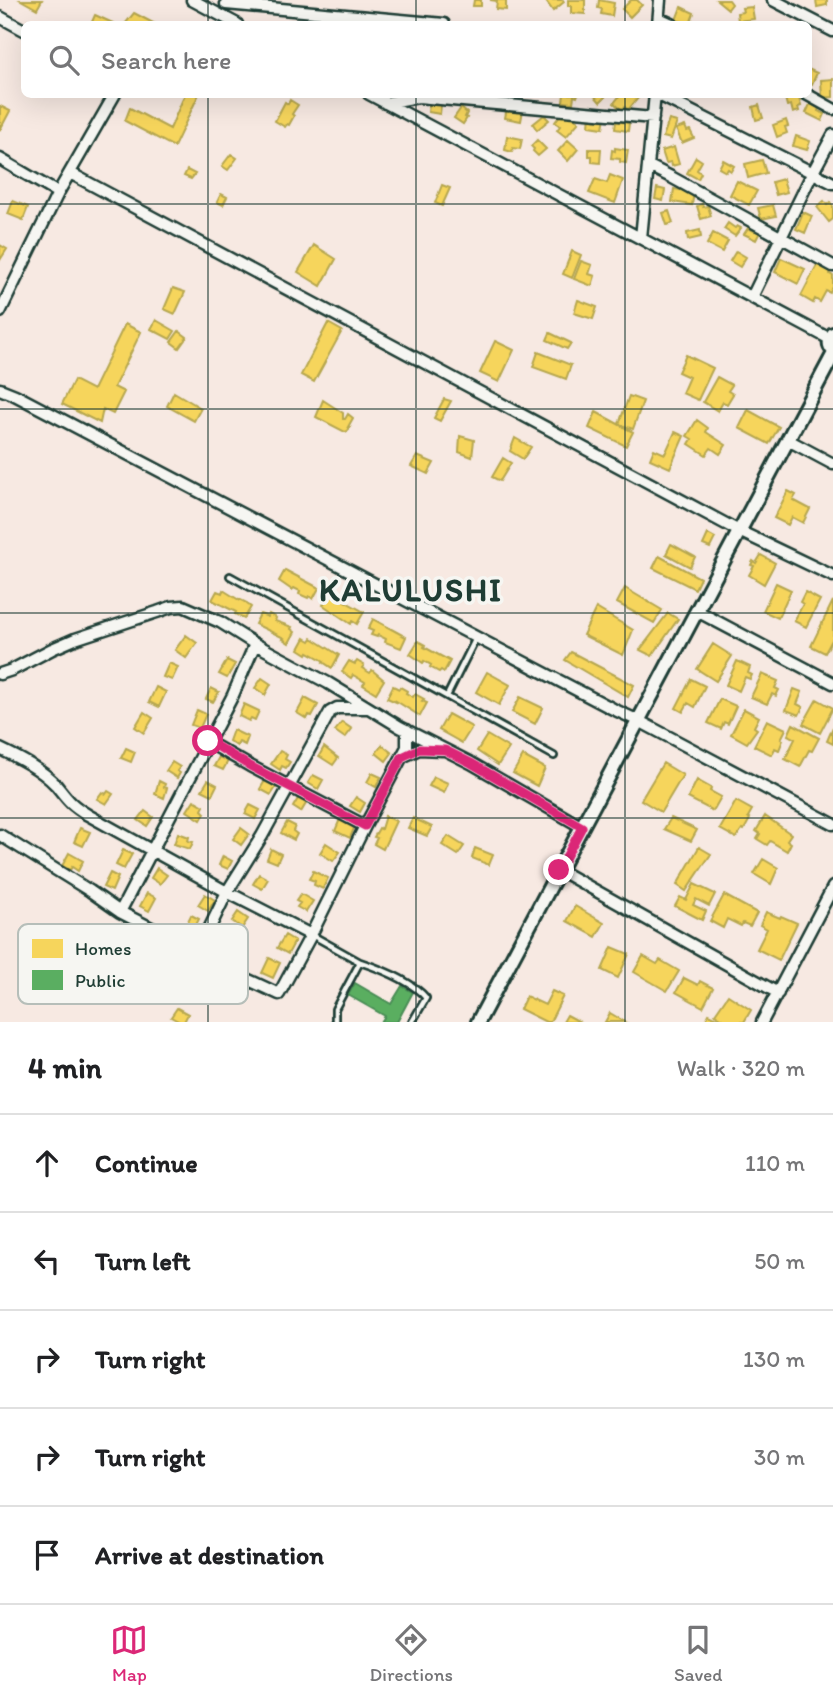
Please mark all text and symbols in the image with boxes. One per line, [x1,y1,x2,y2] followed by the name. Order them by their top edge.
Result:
[21,21,812,98] search box
[45,41,83,79] icon: search
[101,44,231,76] text: Search here
[319,571,503,609] district label: KALULUSHI
[192,725,223,756] route start
[543,854,574,885] route end
[18,924,248,1004] legend
[75,937,131,960] text: Homes
[75,969,125,992] text: Public
[28,1049,102,1086] text: 4 min
[677,1054,805,1082] text: Walk · 320 m
[28,1144,66,1182] icon: ahead
[95,1147,198,1179] text: Continue
[745,1149,805,1177] text: 110 m
[28,1242,66,1280] icon: left
[95,1245,191,1277] text: Turn left
[754,1247,805,1275] text: 50 m
[28,1340,66,1378] icon: right
[95,1343,206,1375] text: Turn right
[743,1345,805,1373] text: 130 m
[28,1438,66,1476] icon: right
[95,1441,206,1473] text: Turn right
[754,1443,805,1471] text: 30 m
[28,1536,66,1574] icon: arrive
[95,1539,324,1571] text: Arrive at destination
[110,1621,148,1686] tab: Map
[369,1621,453,1686] tab: Directions
[674,1621,722,1686] tab: Saved

